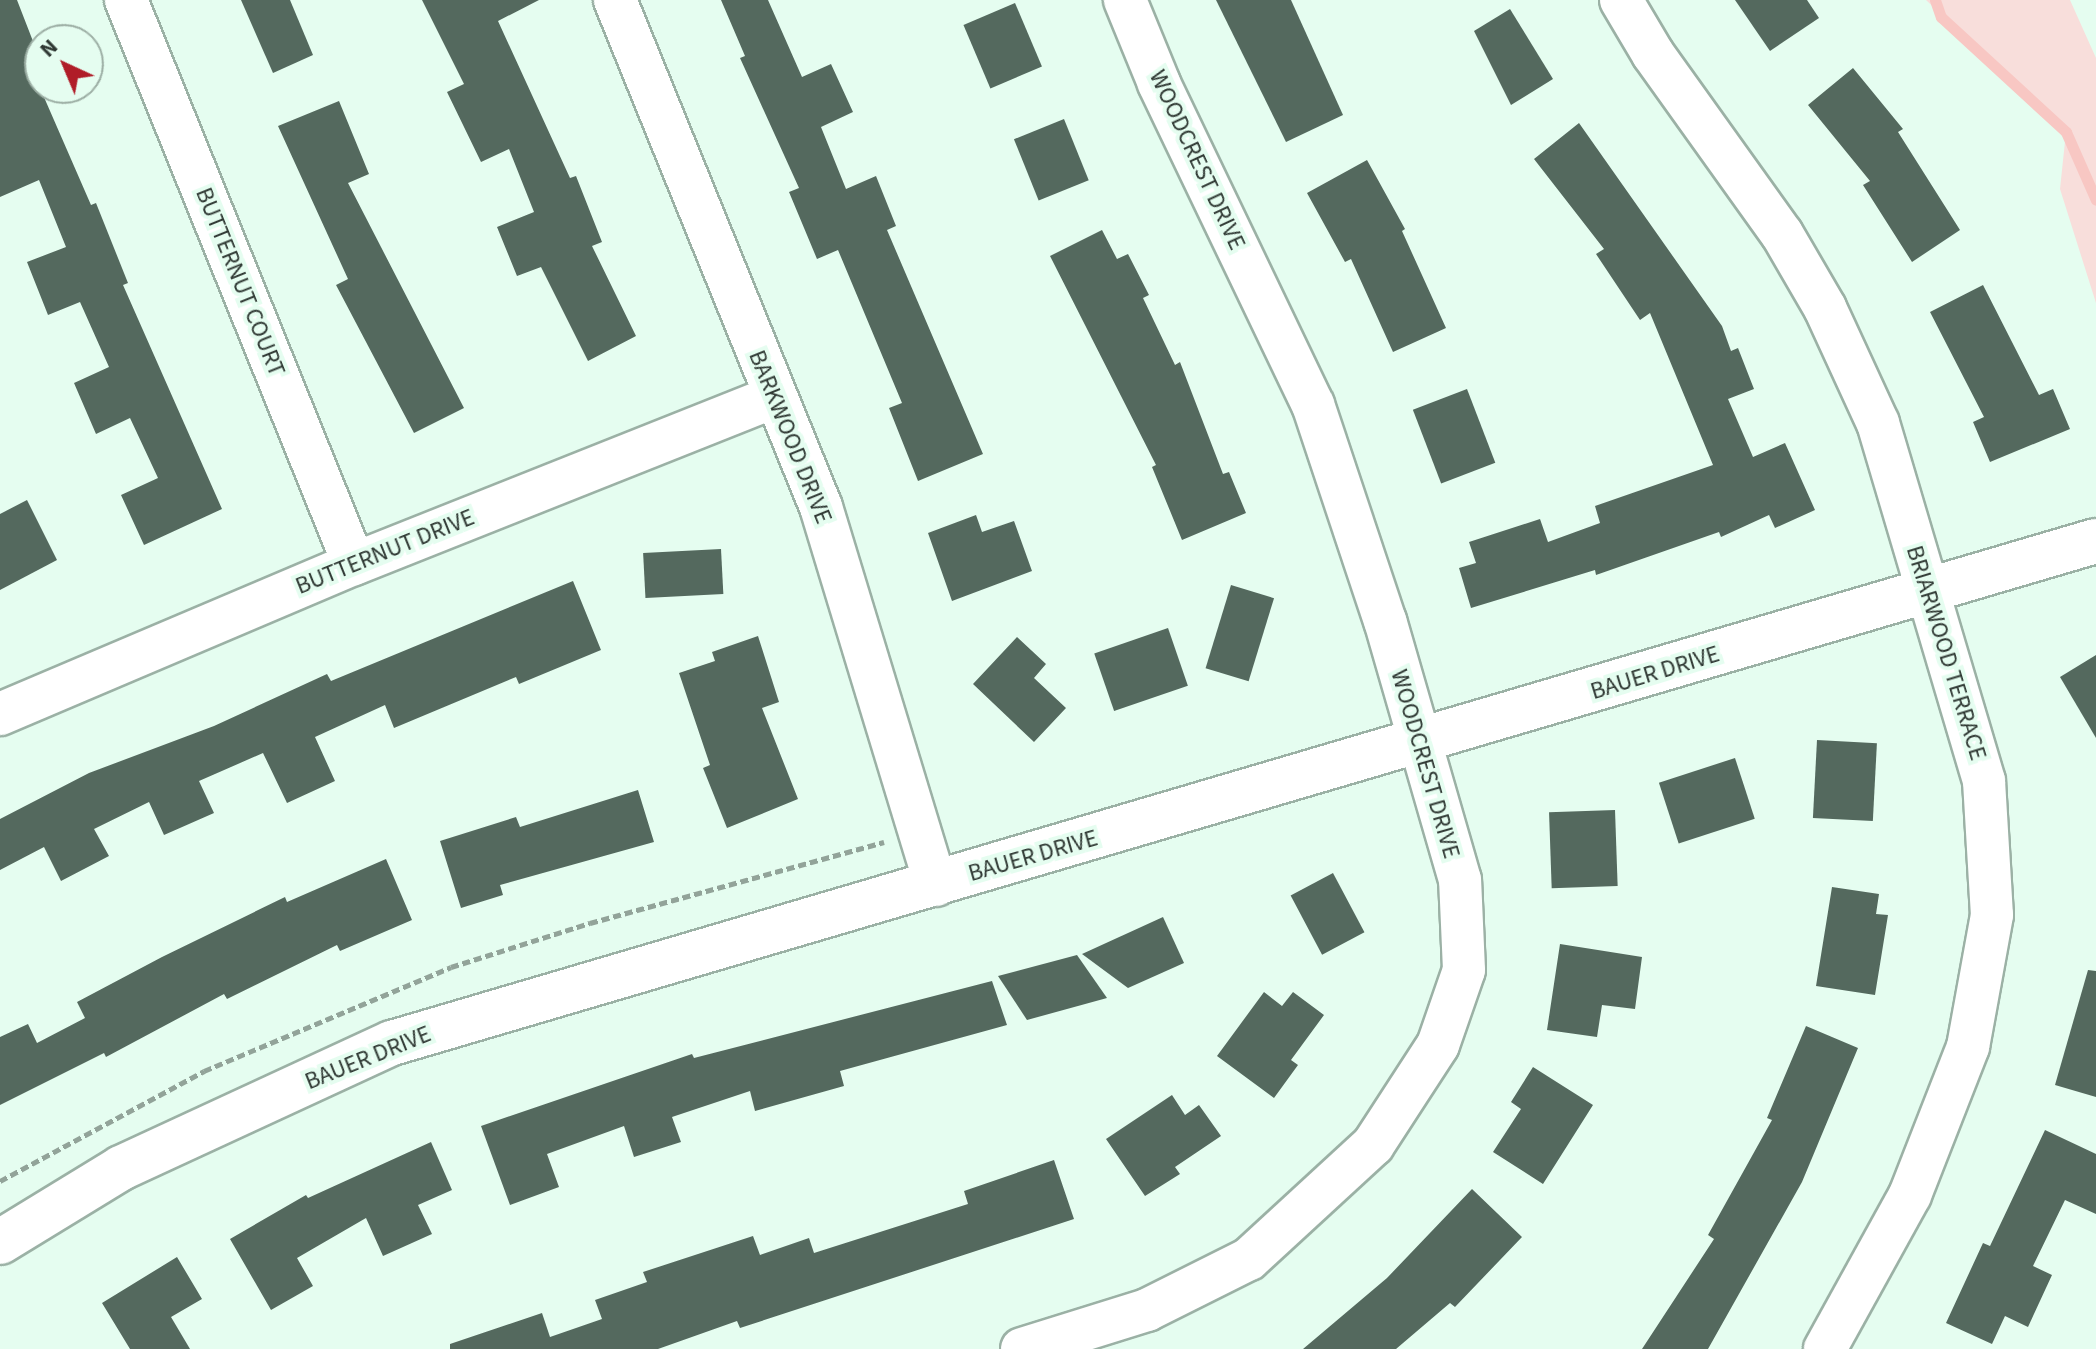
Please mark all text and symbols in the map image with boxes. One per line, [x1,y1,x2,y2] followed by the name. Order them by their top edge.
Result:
[24,24,104,104] north arrow
[32,32,65,65] text: N
[1143,66,1251,254] street label: WOODCREST DRIVE
[189,183,291,381] street label: BUTTERNUT COURT
[742,346,838,528] street label: BARKWOOD DRIVE
[292,503,478,601] street label: BUTTERNUT DRIVE
[1900,542,1992,764] street label: BRIARWOOD TERRACE
[1587,640,1723,706] street label: BAUER DRIVE
[1384,666,1466,862] street label: WOODCREST DRIVE
[965,824,1101,888] street label: BAUER DRIVE
[301,1020,435,1096] street label: BAUER DRIVE

